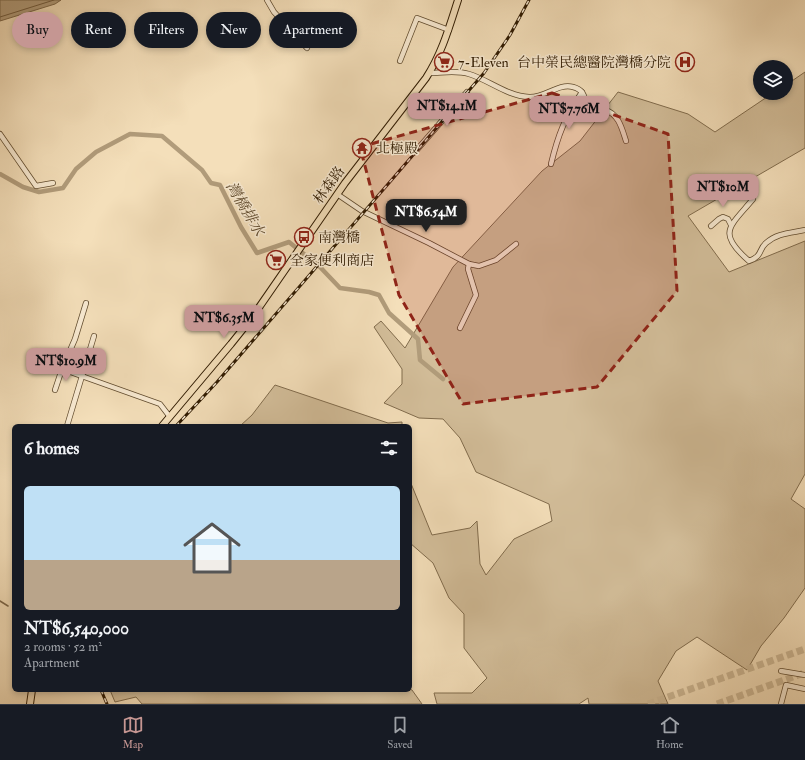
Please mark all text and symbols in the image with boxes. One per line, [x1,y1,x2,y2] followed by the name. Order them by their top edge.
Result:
[12,12,63,48] chip: Buy
[71,12,126,48] chip: Rent
[134,12,198,48] chip: Filters
[206,12,261,48] chip: New
[269,12,357,48] chip: Apartment
[433,51,455,73] supermarket icon: 7-Eleven
[674,51,696,73] hospital icon: 台中榮民總醫院灣橋分院
[458,54,509,71] place label: 7-Eleven
[517,54,671,71] place label: 台中榮民總醫院灣橋分院
[753,60,793,100] map controls
[753,60,793,100] button: layers
[406,93,488,127] pin: NT$14.1M
[528,96,610,130] pin: NT$7.76M
[417,98,477,114] text: NT$14.1M
[538,101,600,117] text: NT$7.76M
[351,137,373,159] temple icon: 北極殿
[376,140,418,157] place label: 北極殿
[310,163,348,207] street label: 林森路
[690,174,756,208] pin: NT$10M
[221,178,270,241] water label: 灣橋排水
[697,179,749,195] text: NT$10M
[385,199,467,233] pin: NT$6.54M
[395,204,457,220] text: NT$6.54M
[293,226,315,248] bus stop icon: 南灣橋
[318,229,360,246] place label: 南灣橋
[265,249,287,271] supermarket icon: 全家便利商店
[290,252,374,269] place label: 全家便利商店
[183,305,265,339] pin: NT$6.35M
[193,310,255,326] text: NT$6.35M
[25,348,107,382] pin: NT$10.9M
[35,353,97,369] text: NT$10.9M
[378,437,400,459] icon: filters
[24,438,79,459] text: 6 homes
[176,512,248,584] icon: home
[24,618,129,639] text: NT$6,540,000
[24,639,102,655] text: 2 rooms · 52 m²
[24,655,80,671] text: Apartment
[122,714,144,751] tab: Map
[387,714,412,751] tab: Saved
[656,714,683,751] tab: Home

